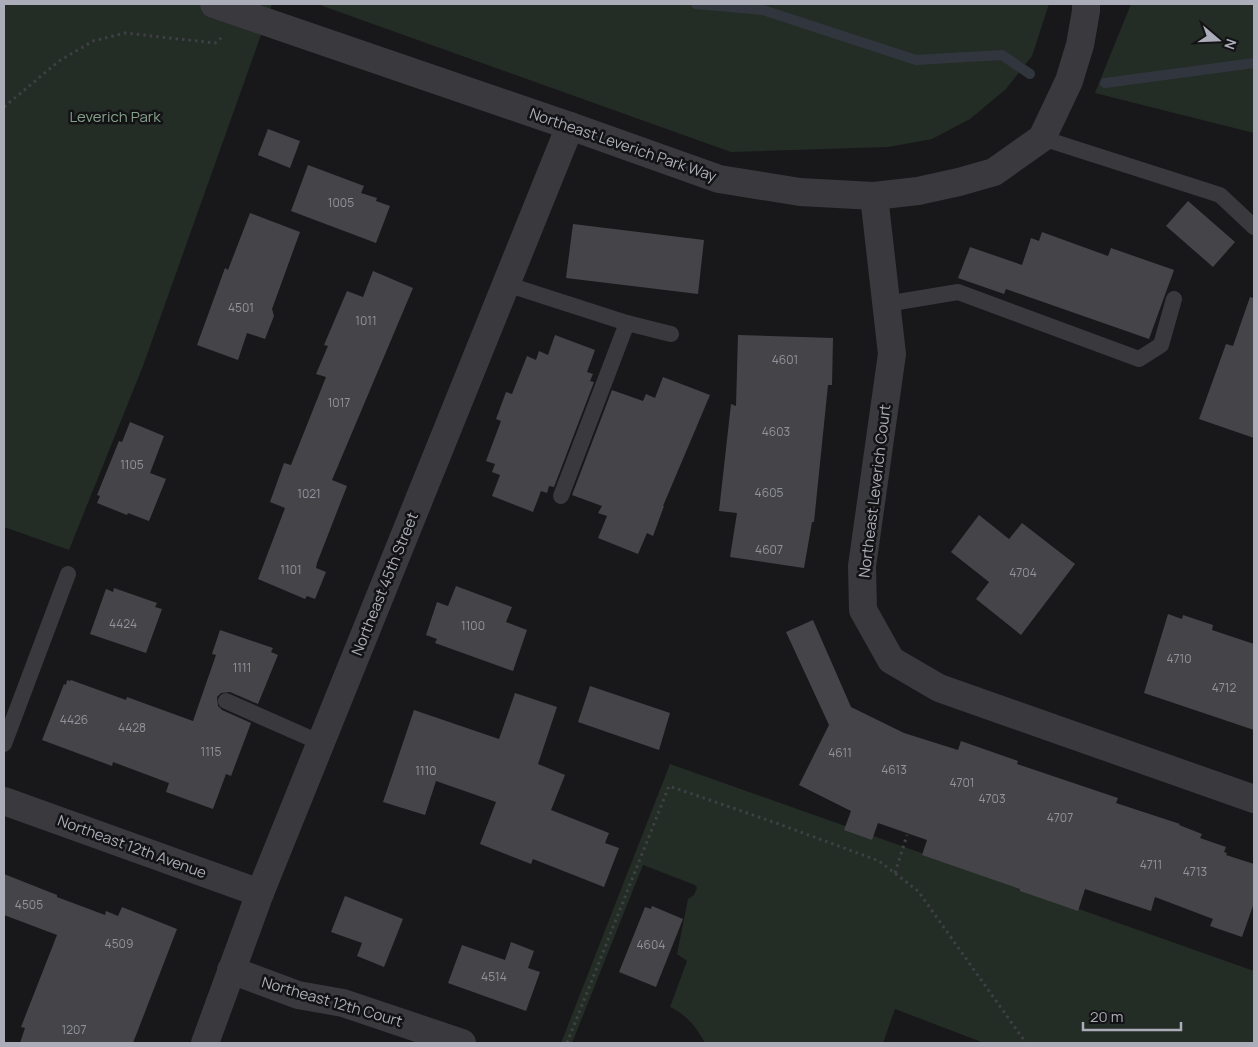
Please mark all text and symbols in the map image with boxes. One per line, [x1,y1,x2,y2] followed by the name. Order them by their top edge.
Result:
[1193,15,1243,65] north arrow
[1220,37,1241,52] text: N
[527,103,720,186] street label: Northeast Leverich Park Way
[69,106,161,127] park label: Leverich Park
[328,194,354,211] house number: 1005
[228,299,254,316] house number: 4501
[355,312,377,329] house number: 1011
[772,351,798,368] house number: 4601
[328,394,350,411] house number: 1017
[853,403,896,579] street label: Northeast Leverich Court
[762,423,790,440] house number: 4603
[120,456,144,473] house number: 1105
[755,484,783,501] house number: 4605
[297,485,321,502] house number: 1021
[346,509,423,659] street label: Northeast 45th Street
[755,541,783,558] house number: 4607
[280,561,302,578] house number: 1101
[1009,564,1037,581] house number: 4704
[109,615,137,632] house number: 4424
[461,617,485,634] house number: 1100
[1166,650,1192,667] house number: 4710
[233,659,251,676] house number: 1111
[1212,679,1236,696] house number: 4712
[60,711,88,728] house number: 4426
[118,719,146,736] house number: 4428
[201,743,222,760] house number: 1115
[828,744,852,761] house number: 4611
[881,761,907,778] house number: 4613
[415,762,437,779] house number: 1110
[949,774,975,791] house number: 4701
[978,790,1006,807] house number: 4703
[1047,809,1073,826] house number: 4707
[55,810,210,883] street label: Northeast 12th Avenue
[1140,856,1162,873] house number: 4711
[1183,863,1207,880] house number: 4713
[15,896,43,913] house number: 4505
[105,935,133,952] house number: 4509
[637,936,665,953] house number: 4604
[481,968,507,985] house number: 4514
[259,971,405,1032] street label: Northeast 12th Court
[1083,1000,1180,1032] scale bar
[1090,1006,1123,1027] text: 20 m
[62,1021,86,1038] house number: 1207

